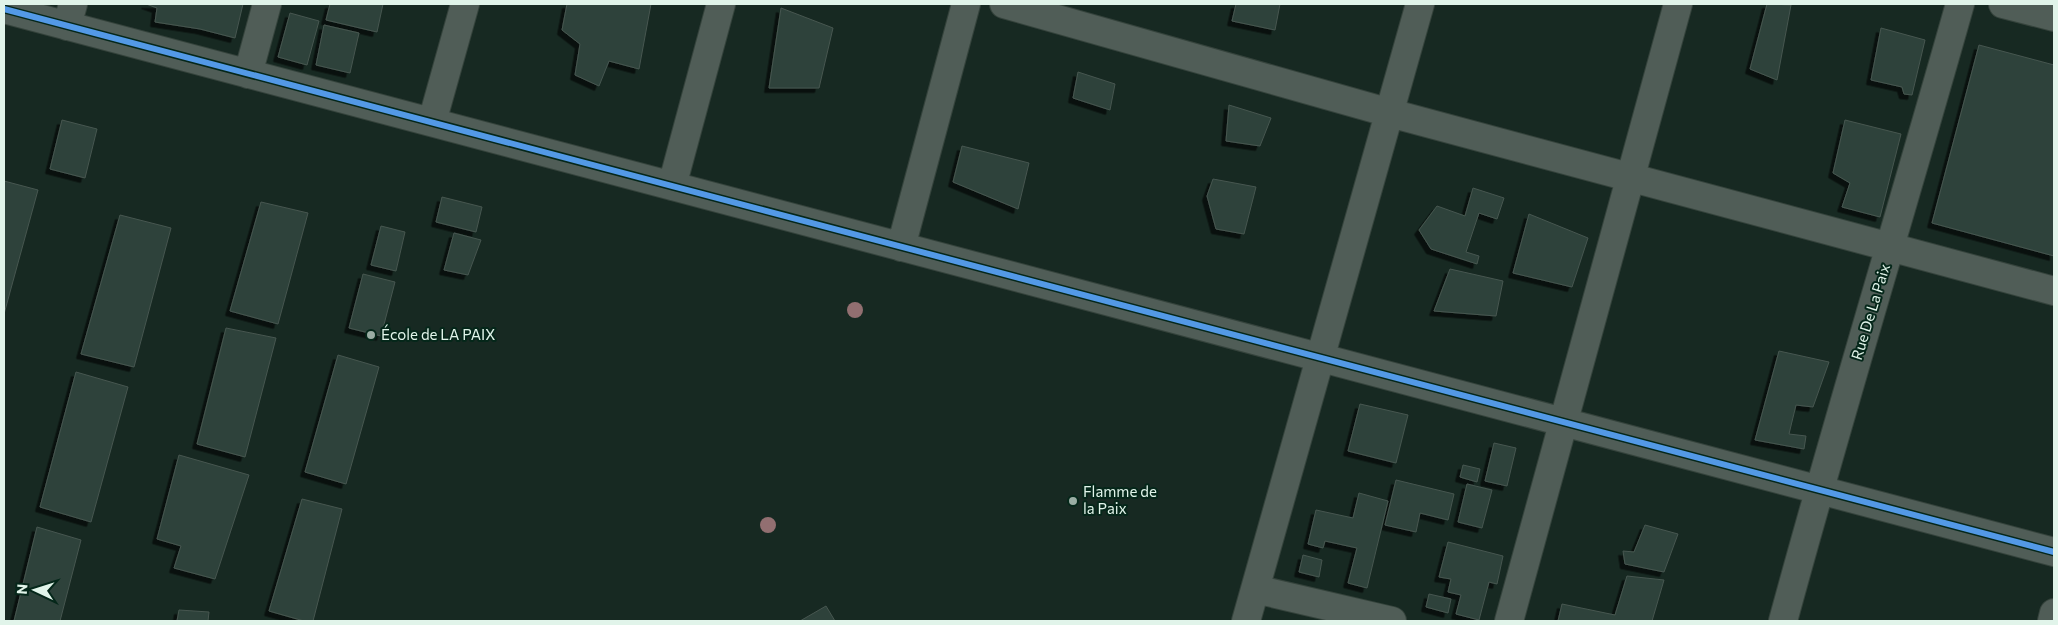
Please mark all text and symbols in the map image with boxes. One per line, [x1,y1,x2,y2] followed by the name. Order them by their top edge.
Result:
[1847,262,1893,362] street label: Rue De La Paix
[381,324,495,343] place label: École de LA PAIX
[365,329,377,341] marker: École de LA PAIX
[1083,482,1157,517] place label: Flamme de la Paix
[1067,495,1079,507] marker: Flamme de la Paix
[10,565,60,615] north arrow
[13,583,30,595] text: N

